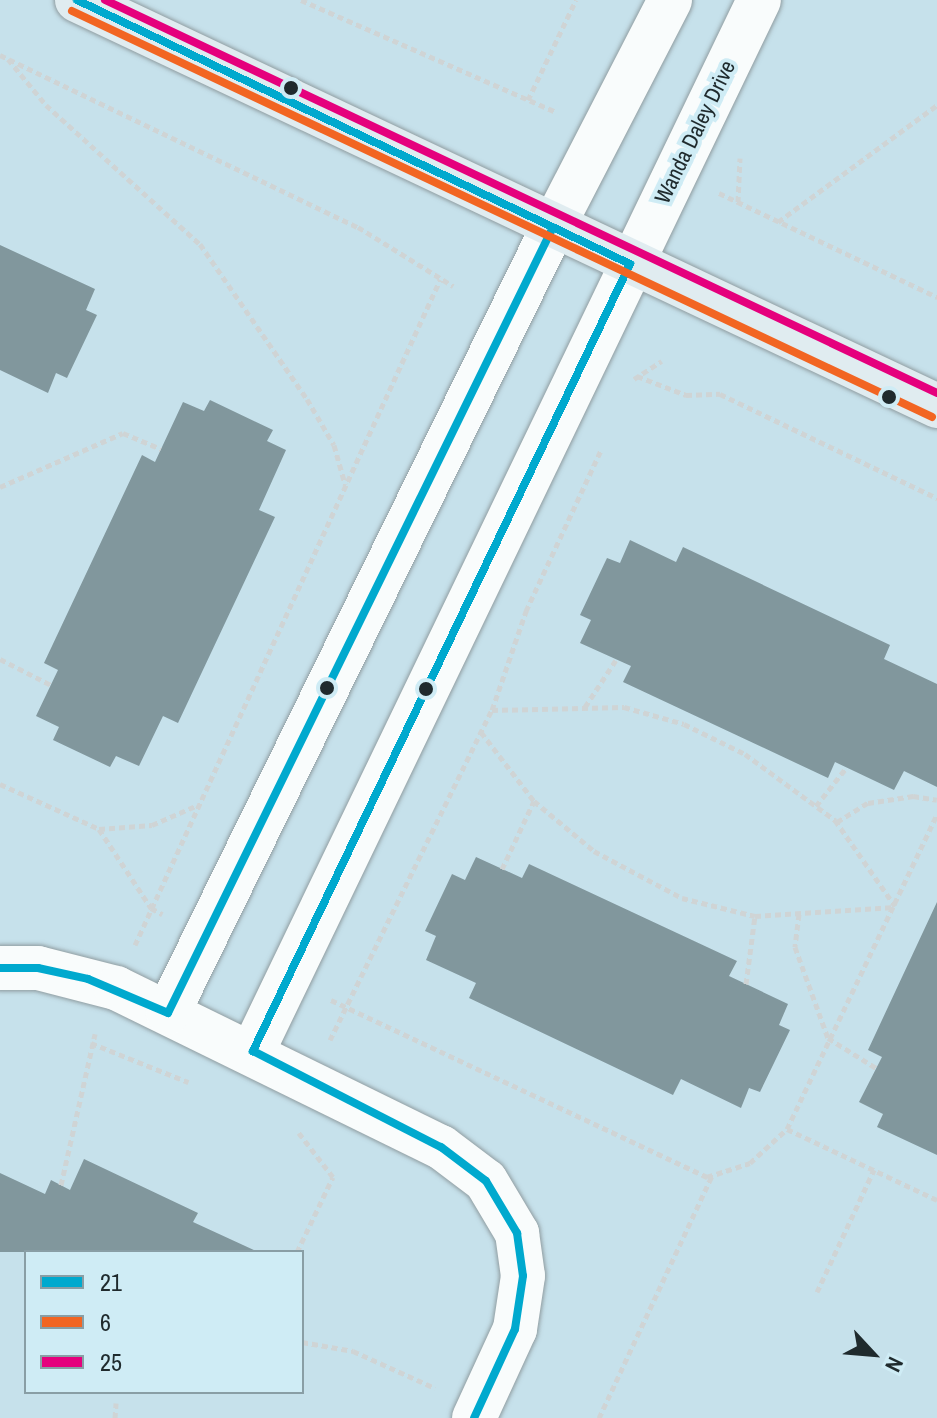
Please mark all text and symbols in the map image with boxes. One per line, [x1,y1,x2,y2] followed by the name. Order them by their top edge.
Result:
[649,56,741,208] street label: Wanda Daley Drive
[283,80,299,96] unlabelled marker
[881,389,897,405] unlabelled marker
[319,680,335,696] unlabelled marker
[418,681,434,697] unlabelled marker
[24,1250,304,1394] legend
[100,1266,122,1298] text: 21
[100,1306,111,1338] text: 6
[833,1314,913,1394] north arrow
[100,1346,122,1378] text: 25
[878,1352,911,1377] text: N

